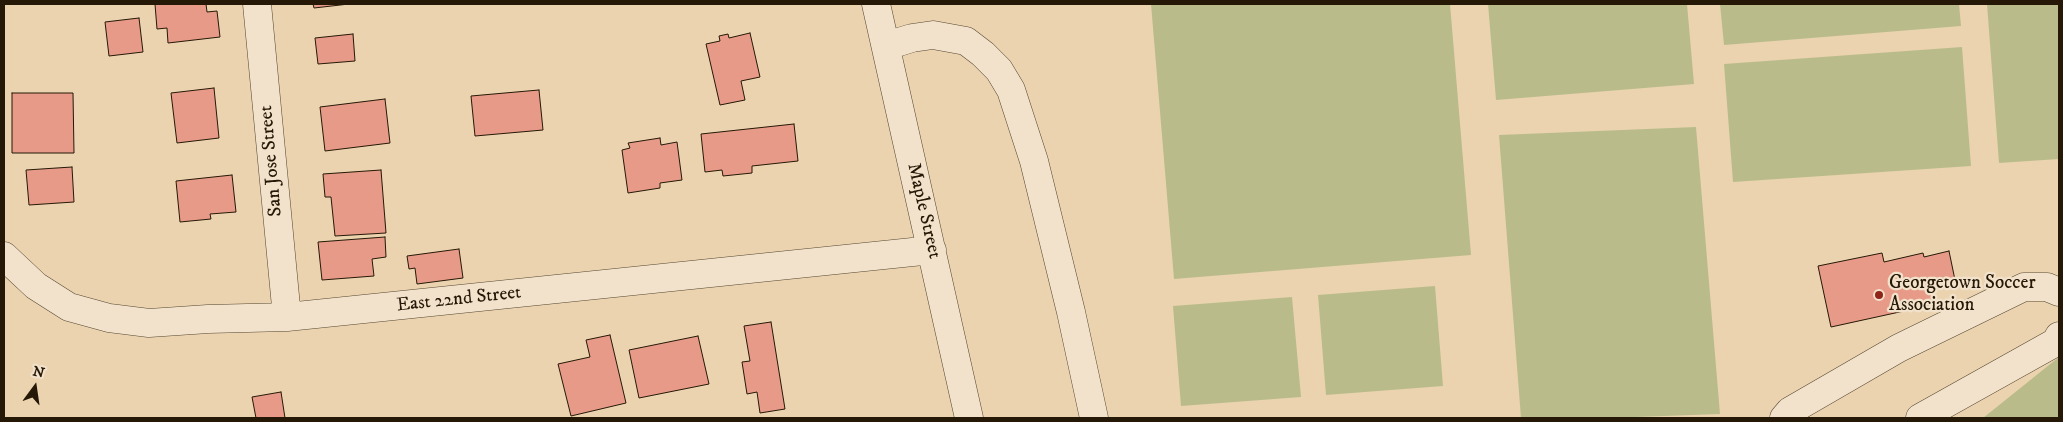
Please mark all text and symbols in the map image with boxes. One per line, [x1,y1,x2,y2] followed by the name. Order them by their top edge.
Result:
[256,104,288,218] street label: San Jose Street
[901,161,945,261] street label: Maple Street
[1889,273,2035,317] place label: Georgetown Soccer Association
[396,282,522,318] street label: East 22nd Street
[1873,289,1885,301] marker: Georgetown Soccer Association
[10,362,60,412] north arrow
[31,362,46,383] text: N

